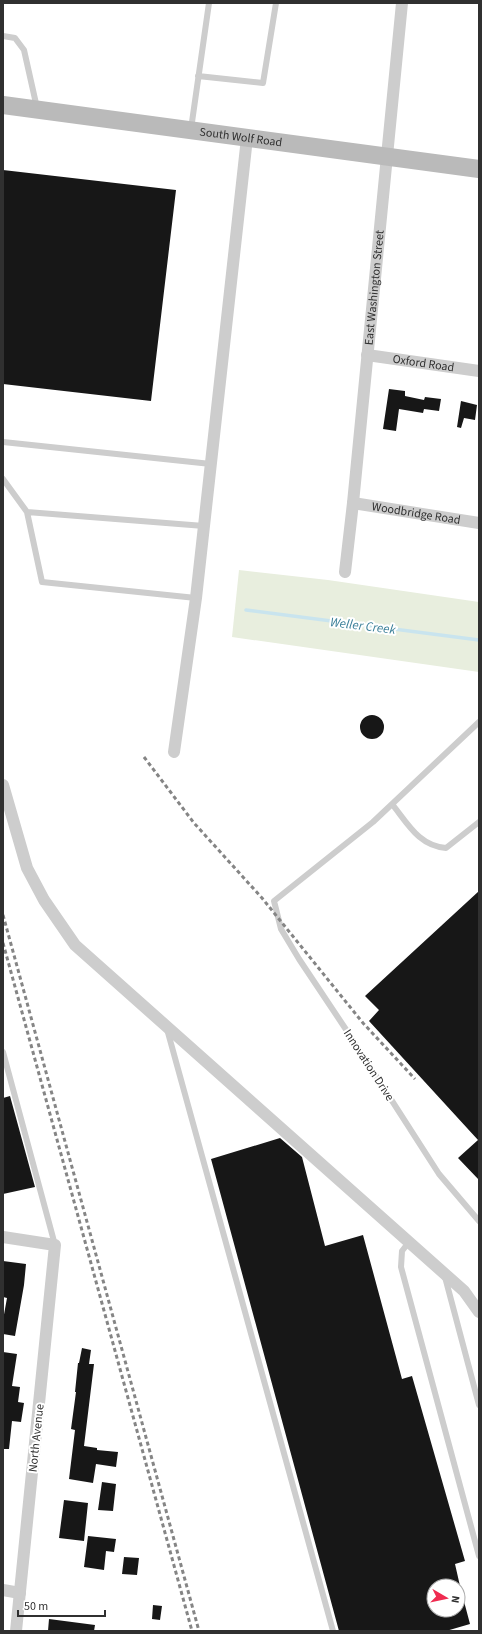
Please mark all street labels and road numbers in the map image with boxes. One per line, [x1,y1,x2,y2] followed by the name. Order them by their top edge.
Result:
[198,124,283,151] street label: South Wolf Road
[361,229,389,346] street label: East Washington Street
[391,351,455,376] street label: Oxford Road
[371,498,462,529] street label: Woodbridge Road
[339,1026,398,1105] street label: Innovation Drive
[24,1403,49,1473] street label: North Avenue

